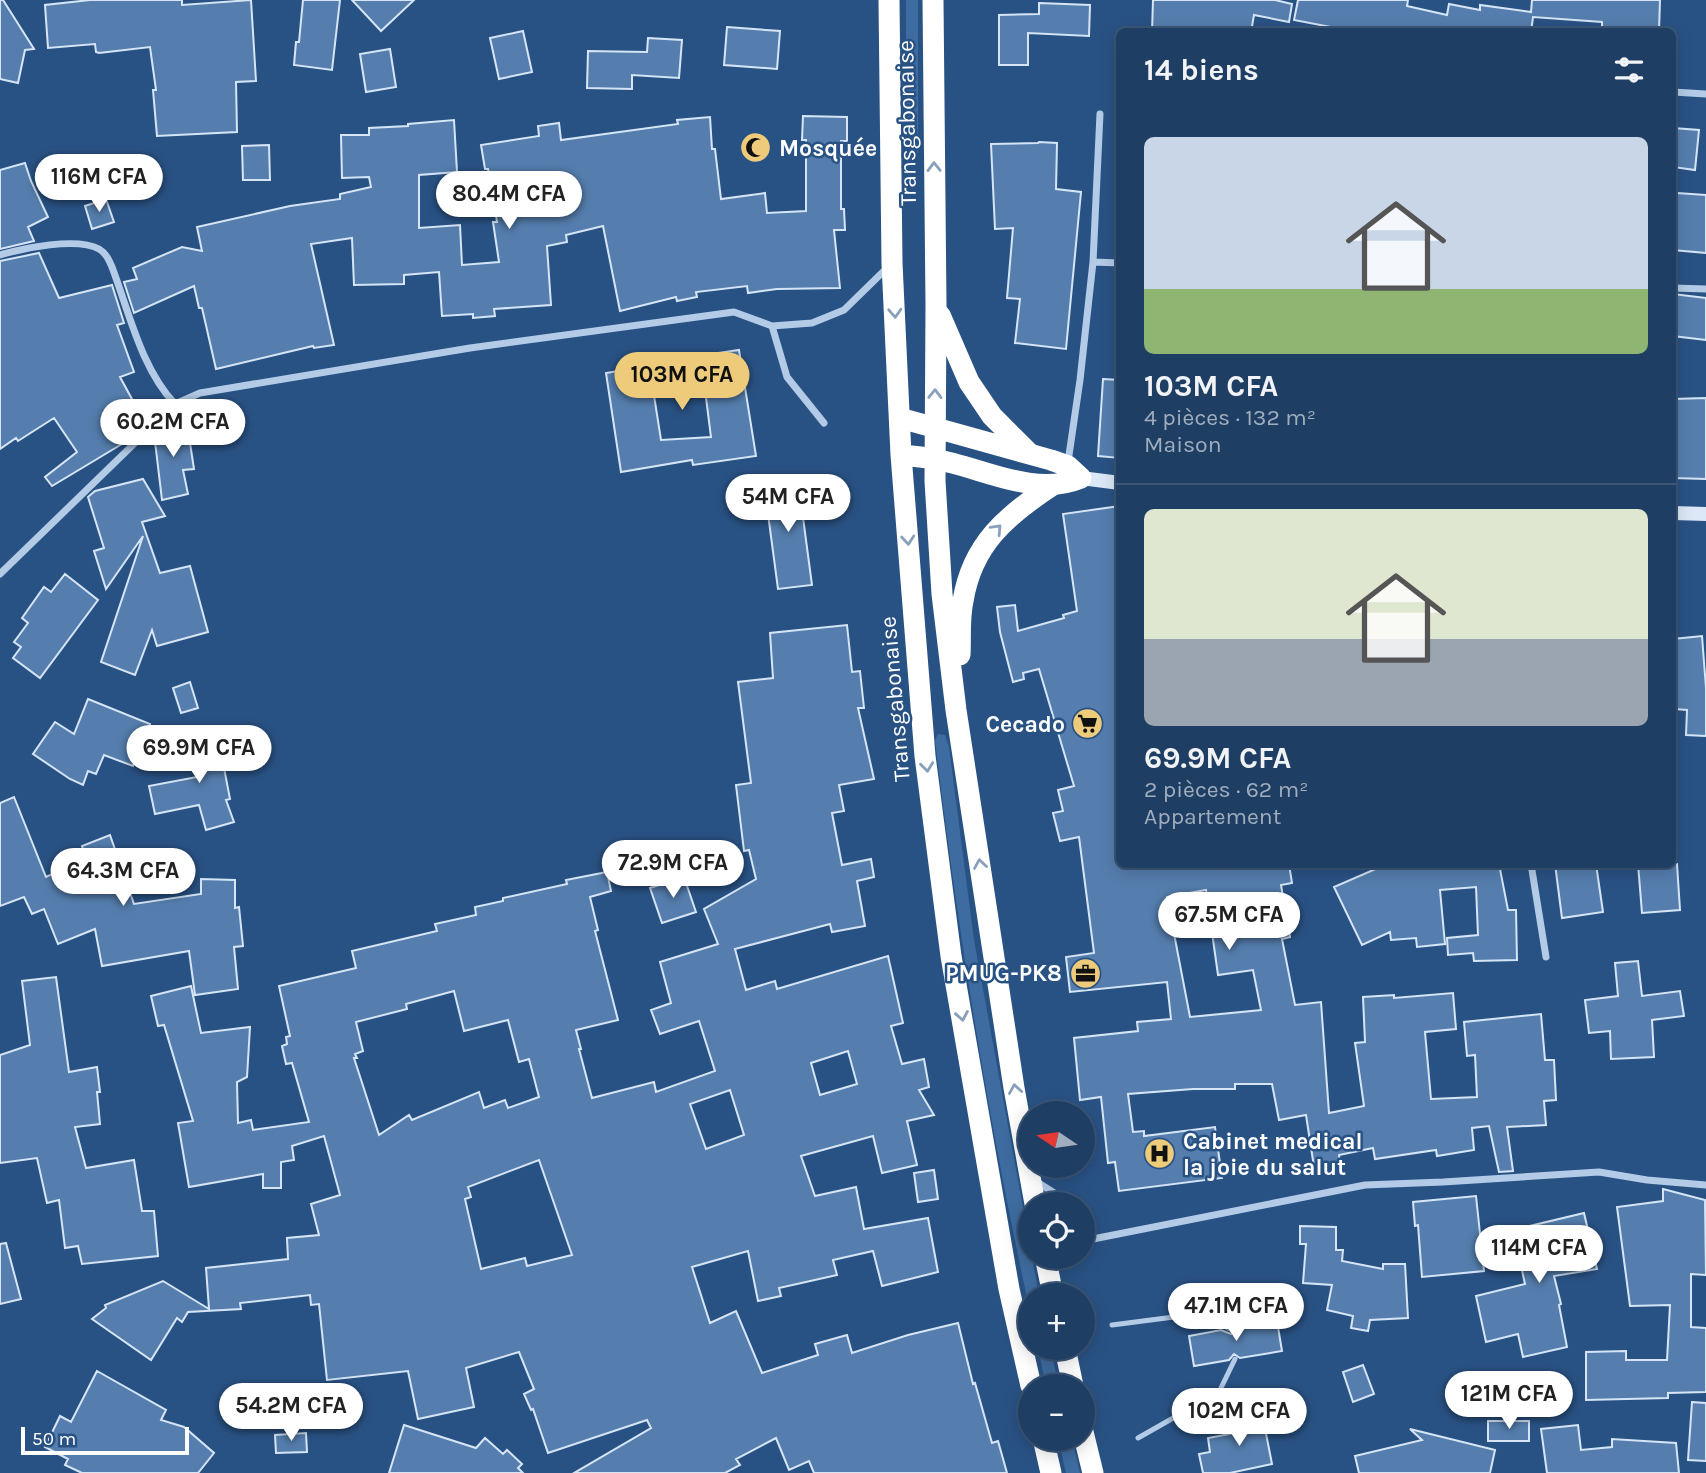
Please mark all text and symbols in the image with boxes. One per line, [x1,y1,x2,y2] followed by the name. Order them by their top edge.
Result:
[892,40,922,206] street label: Transgabonaise
[1610,51,1648,89] icon: filters
[1144,52,1259,88] text: 14 biens
[739,131,773,165] mosque icon: Mosquée
[779,135,877,162] place label: Mosquée
[27,154,171,214] pin: 116M CFA
[926,161,941,172] one-way arrow
[51,163,147,190] text: 116M CFA
[429,172,589,231] pin: 80.4M CFA
[452,180,566,207] text: 80.4M CFA
[1333,183,1459,309] icon: home
[887,308,902,319] one-way arrow
[610,352,754,412] pin: 103M CFA
[630,361,734,388] text: 103M CFA
[1144,368,1278,404] text: 103M CFA
[927,388,943,399] one-way arrow
[93,400,253,459] pin: 60.2M CFA
[1144,404,1316,431] text: 4 pièces · 132 m²
[116,408,230,435] text: 60.2M CFA
[1144,431,1222,458] text: Maison
[723,475,853,534] pin: 54M CFA
[741,483,835,510] text: 54M CFA
[989,524,1002,537] one-way arrow
[900,535,915,546] one-way arrow
[1333,555,1459,681] icon: home
[874,615,916,783] street label: Transgabonaise
[1071,707,1105,741] supermarket icon: Cecado
[985,711,1065,738] place label: Cecado
[119,726,279,785] pin: 69.9M CFA
[143,734,255,761] text: 69.9M CFA
[1144,740,1291,776] text: 69.9M CFA
[919,761,934,773] one-way arrow
[1144,776,1308,803] text: 2 pièces · 62 m²
[1144,803,1281,830] text: Appartement
[593,841,753,900] pin: 72.9M CFA
[43,848,203,908] pin: 64.3M CFA
[618,849,728,876] text: 72.9M CFA
[67,857,179,884] text: 64.3M CFA
[973,858,988,870] one-way arrow
[1149,892,1309,952] pin: 67.5M CFA
[1174,901,1284,928] text: 67.5M CFA
[1068,956,1102,990] office icon: PMUG-PK8
[945,960,1062,987] place label: PMUG-PK8
[954,1011,969,1022] one-way arrow
[1008,1083,1023,1094] one-way arrow
[1018,1101,1096,1178] north arrow
[1018,1101,1095,1451] map controls
[1183,1128,1362,1181] place label: Cabinet medical la joie du salut
[1143,1137,1177,1171] hospital icon: Cabinet medical la joie du salut
[1018,1192,1095,1269] button: locate
[1467,1226,1611,1285] pin: 114M CFA
[1491,1234,1587,1261] text: 114M CFA
[1018,1283,1095,1360] button: +
[1156,1284,1316,1343] pin: 47.1M CFA
[1184,1292,1288,1319] text: 47.1M CFA
[1437,1372,1581,1431] pin: 121M CFA
[1018,1374,1095,1451] button: −
[1461,1380,1557,1407] text: 121M CFA
[211,1384,371,1443] pin: 54.2M CFA
[1167,1388,1311,1448] pin: 102M CFA
[235,1392,347,1419] text: 54.2M CFA
[1188,1397,1290,1424] text: 102M CFA
[21,1424,189,1456] scale bar
[32,1428,76,1450] text: 50 m

